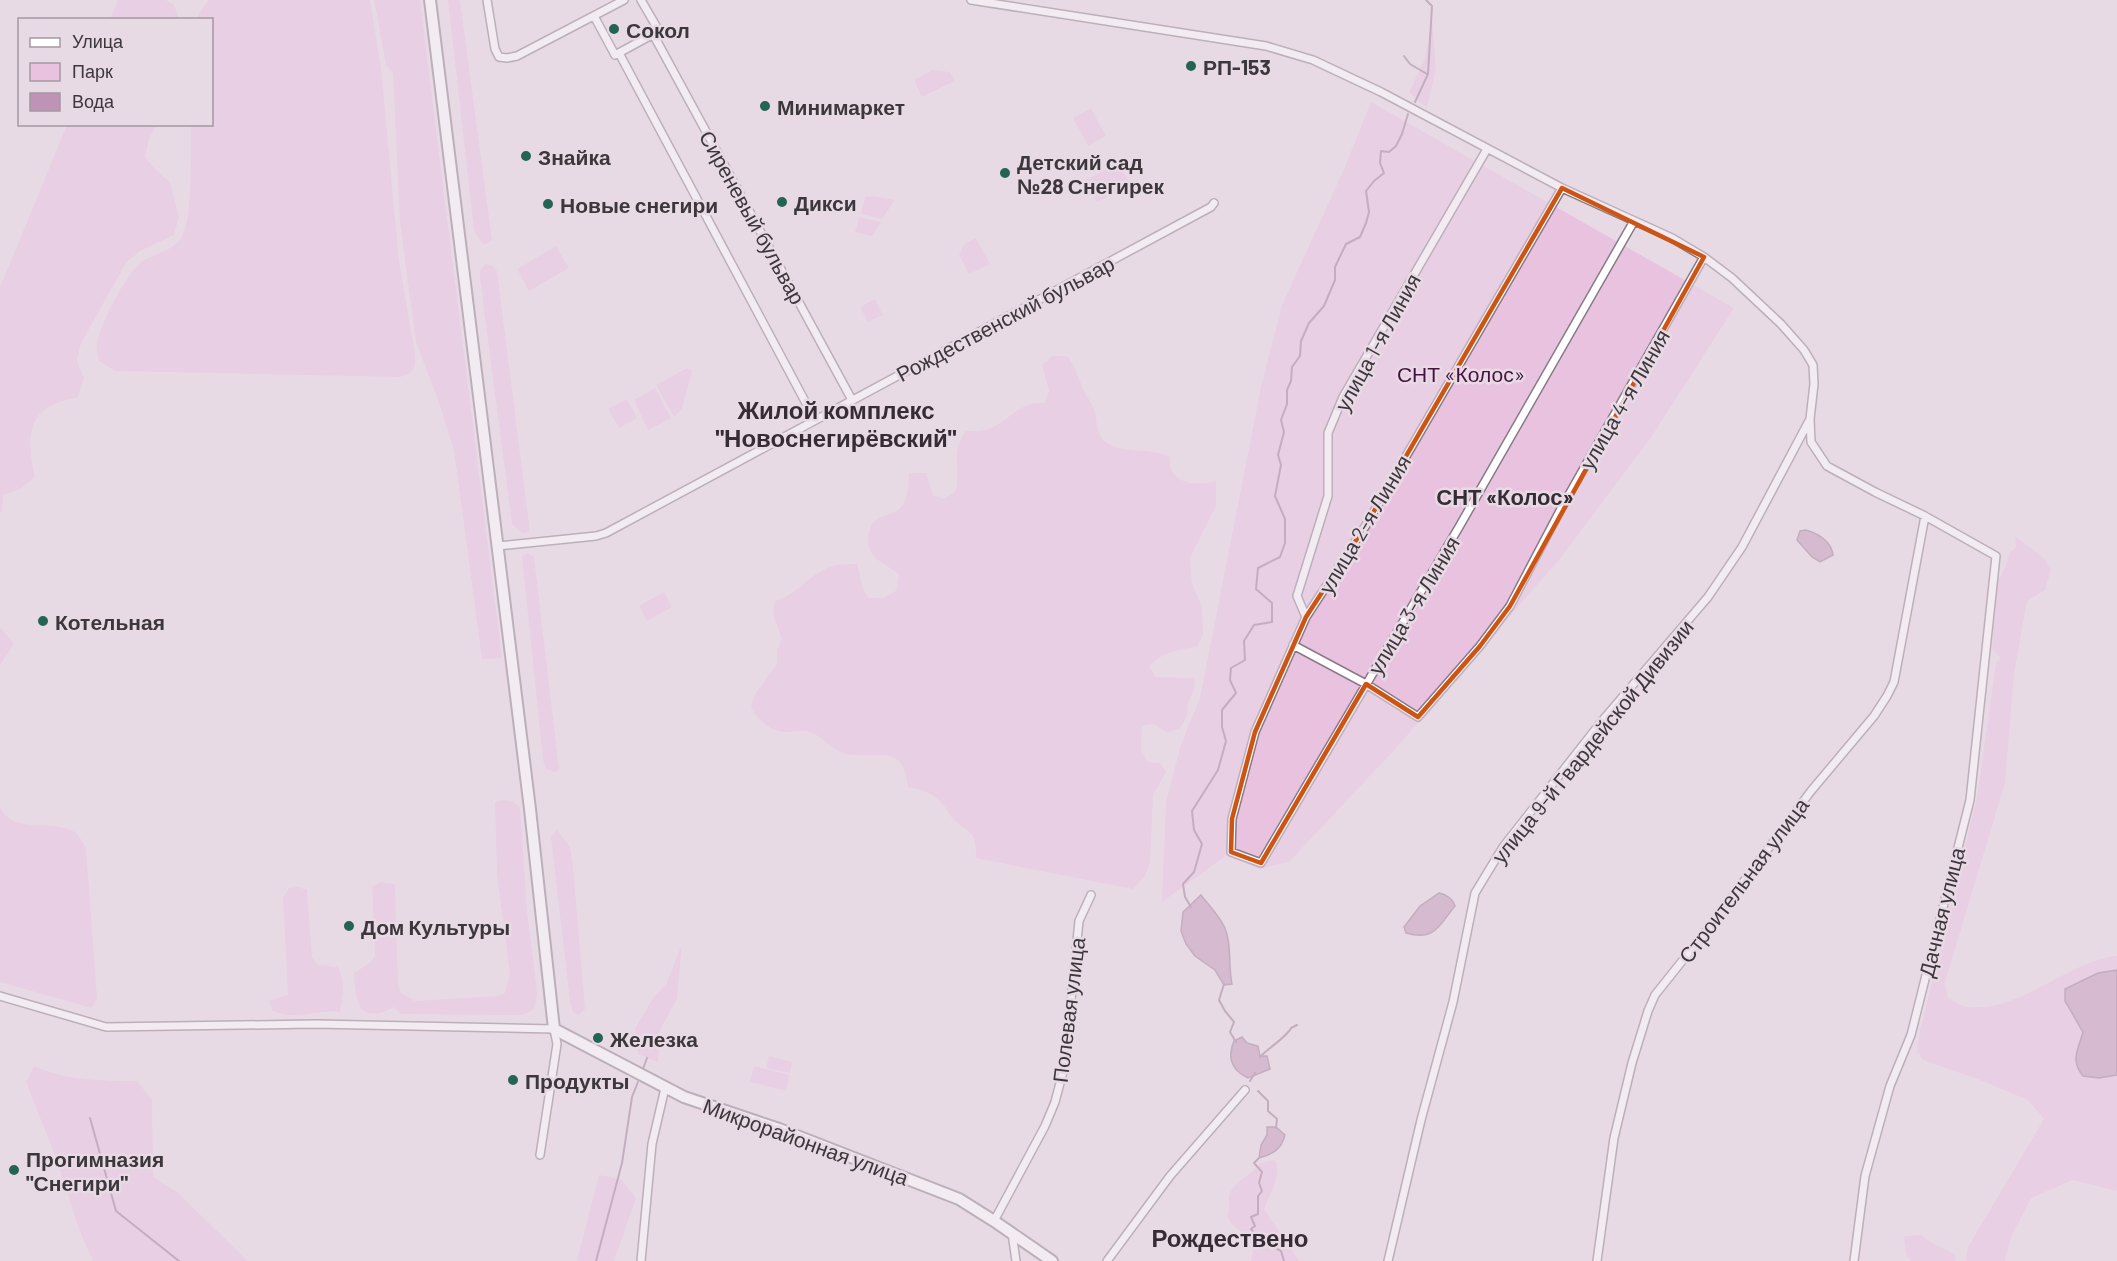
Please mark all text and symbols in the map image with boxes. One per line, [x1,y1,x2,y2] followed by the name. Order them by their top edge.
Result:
[626,17,690,42] place label: Сокол
[18,18,213,126] legend
[607,22,621,36] marker: Сокол
[72,30,124,52] text: Улица
[1203,54,1271,79] place label: РП-153
[1184,59,1198,73] marker: РП-153
[72,60,113,82] text: Парк
[72,90,115,112] text: Вода
[777,94,905,119] place label: Минимаркет
[758,99,772,113] marker: Минимаркет
[695,126,811,308] street label: Сиреневый бульвар
[538,144,611,169] place label: Знайка
[519,149,533,163] marker: Знайка
[1017,149,1164,198] place label: Детский сад №28 Снегирек
[998,166,1012,180] marker: Детский сад №28 Снегирек
[794,190,857,215] place label: Дикси
[560,192,718,217] place label: Новые снегири
[775,195,789,209] marker: Дикси
[541,197,555,211] marker: Новые снегири
[892,250,1118,386] street label: Рождественский бульвар
[1329,269,1425,415] street label: улица 1-я Линия
[1574,325,1674,473] street label: улица 4-я Линия
[1397,361,1525,386] park label: СНТ «Колос»
[716,395,957,452] district label: Жилой комплекс "Новоснегирёвский"
[1313,450,1415,598] street label: улица 2-я Линия
[1436,483,1574,509] district label: СНТ «Колос»
[1362,531,1464,679] street label: улица 3-я Линия
[55,609,165,634] place label: Котельная
[36,614,50,628] marker: Котельная
[1486,614,1698,868] street label: улица 9-й Гвардейской Дивизии
[1673,792,1813,967] street label: Строительная улица
[1913,844,1969,980] street label: Дачная улица
[361,914,510,939] place label: Дом Культуры
[342,919,356,933] marker: Дом Культуры
[1047,936,1089,1084] street label: Полевая улица
[609,1026,698,1051] place label: Железка
[591,1031,605,1045] marker: Железка
[525,1068,629,1093] place label: Продукты
[506,1073,520,1087] marker: Продукты
[700,1092,912,1190] street label: Микрорайонная улица
[26,1146,164,1195] place label: Прогимназия "Снегири"
[7,1163,21,1177] marker: Прогимназия "Снегири"
[1151,1223,1309,1252] district label: Рождествено

